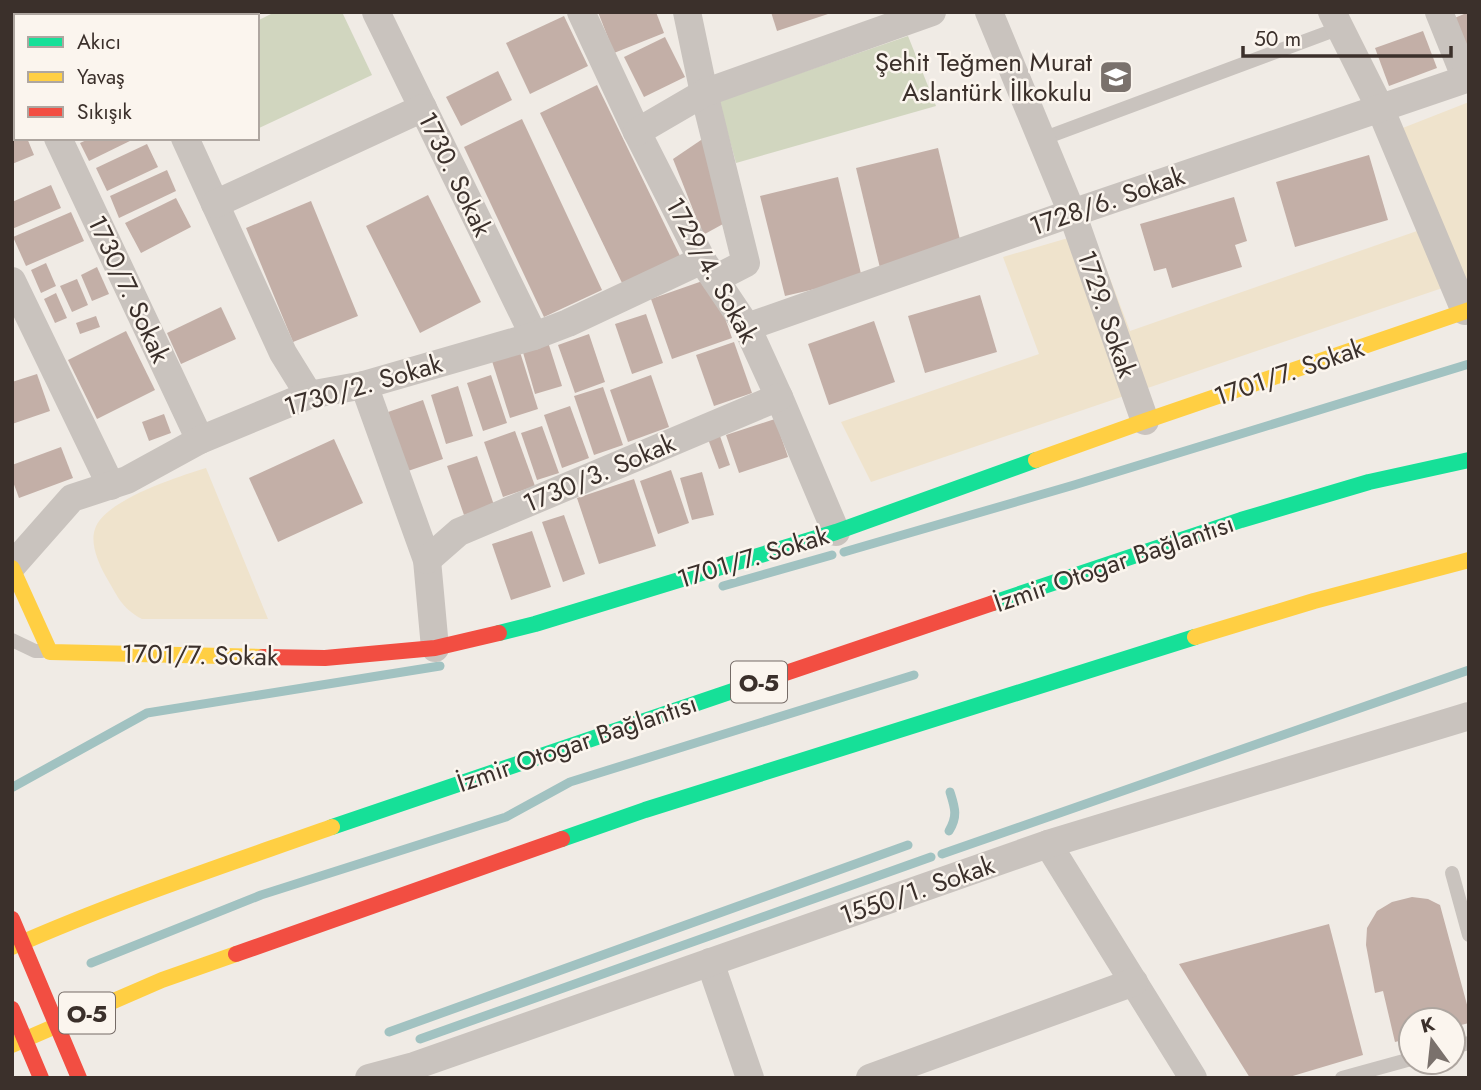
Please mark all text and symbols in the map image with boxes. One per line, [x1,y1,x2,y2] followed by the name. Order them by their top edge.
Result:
[14,14,259,140] legend
[1243,14,1451,58] scale bar
[1254,24,1301,54] text: 50 m
[77,27,121,57] text: Akıcı
[875,43,1093,111] place label: Şehit Teğmen Murat Aslantürk İlkokulu
[1097,58,1135,96] school or university icon: Şehit Teğmen Murat Aslantürk İlkokulu
[77,62,124,92] text: Yavaş
[77,97,133,127] text: Sıkışık
[408,105,502,243] street label: 1730. Sokak
[1024,157,1190,245] street label: 1728/6. Sokak
[656,190,768,350] street label: 1729/4. Sokak
[78,209,180,370] street label: 1730/7. Sokak
[1067,245,1147,383] street label: 1729. Sokak
[1209,328,1370,415] street label: 1701/7. Sokak
[280,344,447,426] street label: 1730/2. Sokak
[517,424,681,522] street label: 1730/3. Sokak
[989,504,1239,622] street label: İzmir Otogar Bağlantısı
[673,516,834,598] street label: 1701/7. Sokak
[121,635,279,675] street label: 1701/7. Sokak
[731,662,787,702] road number: O-5
[452,684,702,802] street label: İzmir Otogar Bağlantısı
[835,846,1000,934] street label: 1550/1. Sokak
[59,993,115,1034] road number: O-5
[1397,1006,1467,1076] north arrow
[1418,1010,1438,1040] text: K

